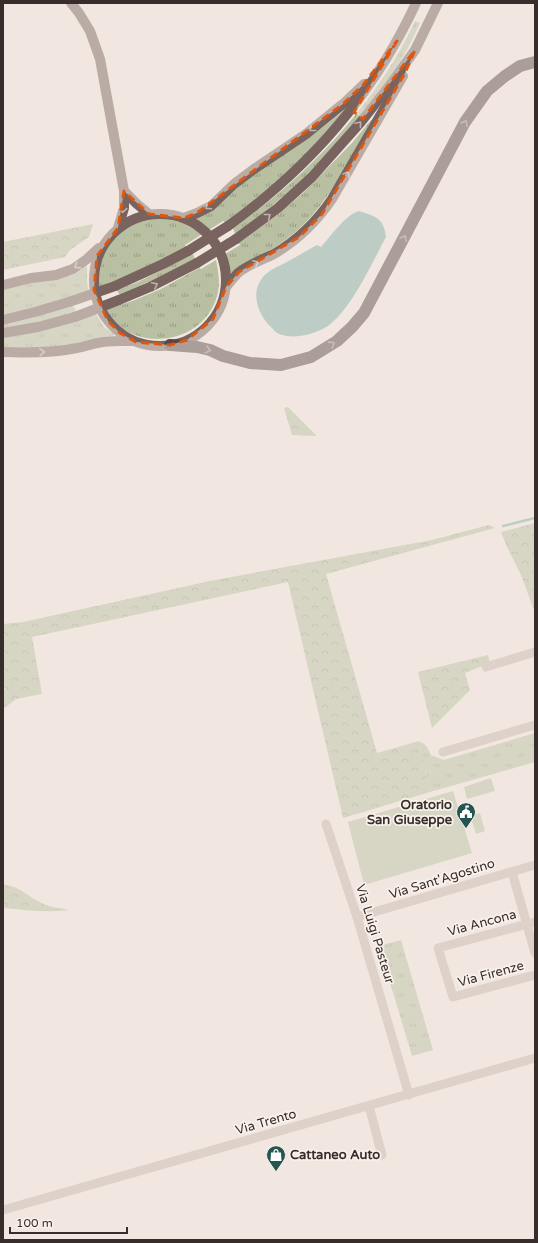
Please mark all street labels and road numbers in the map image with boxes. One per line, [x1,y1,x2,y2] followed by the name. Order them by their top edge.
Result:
[387,855,497,903] street label: Via Sant'Agostino
[352,882,398,986] street label: Via Luigi Pasteur
[446,906,518,940] street label: Via Ancona
[456,958,526,990] street label: Via Firenze
[234,1106,298,1138] street label: Via Trento

